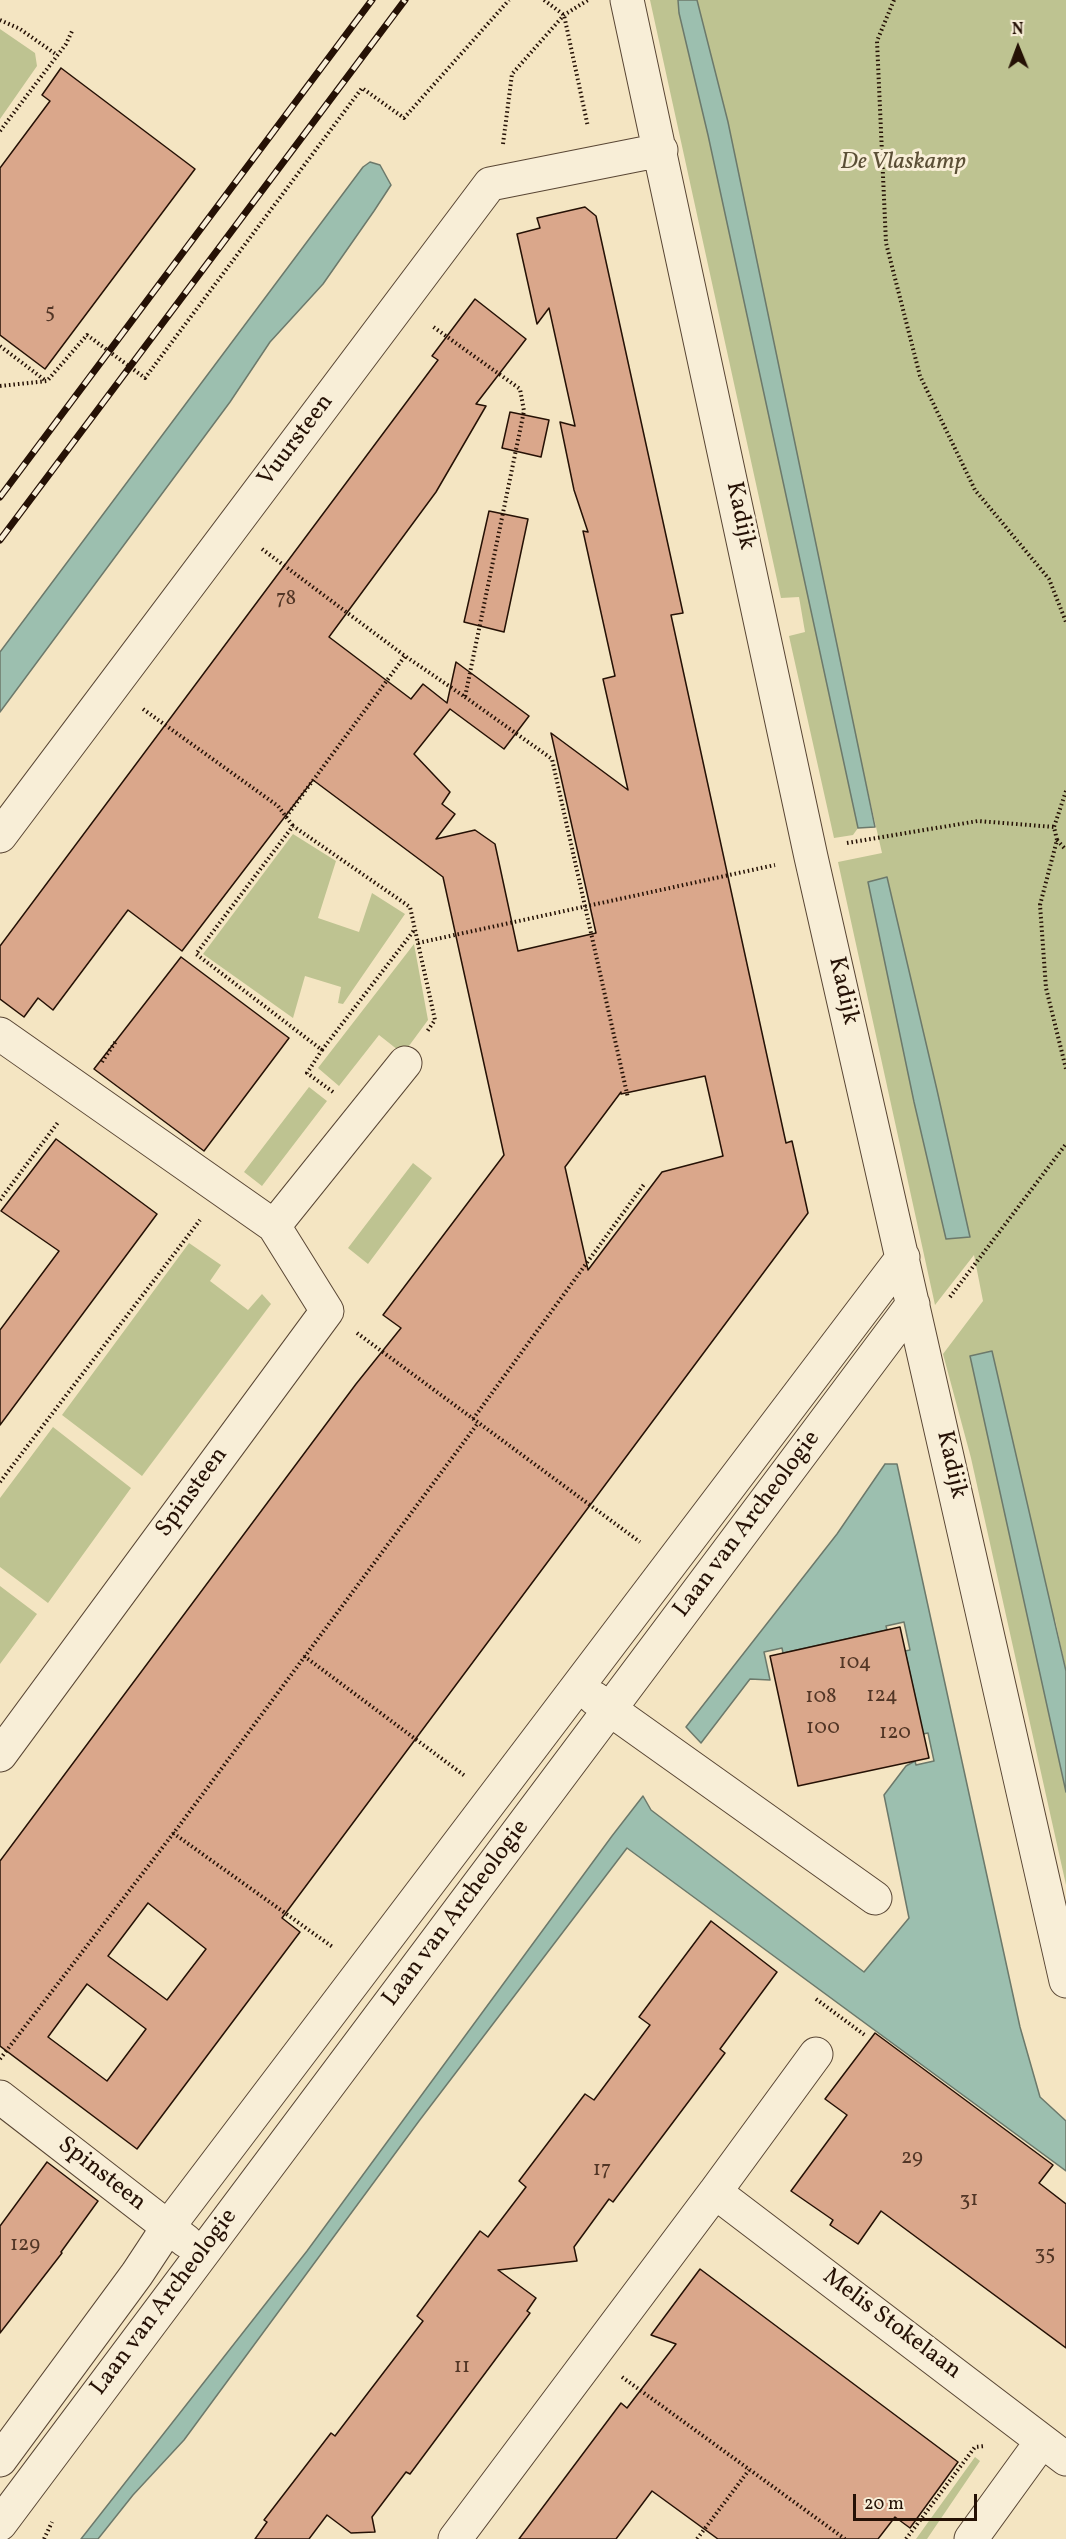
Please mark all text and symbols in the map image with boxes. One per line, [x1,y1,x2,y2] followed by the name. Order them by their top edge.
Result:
[988,18,1048,78] north arrow
[1012,19,1024,41] text: N
[840,150,966,178] park label: De Vlaskamp
[45,300,55,326] house number: 5
[253,389,341,493] street label: Vuursteen
[718,479,760,553] street label: Kadijk
[276,587,296,613] house number: 78
[820,954,864,1028] street label: Kadijk
[668,1426,828,1624] street label: Laan van Archeologie
[928,1428,972,1502] street label: Kadijk
[151,1442,235,1544] street label: Spinsteen
[839,1651,871,1677] house number: 104
[866,1684,898,1710] house number: 124
[805,1685,837,1711] house number: 108
[806,1716,840,1742] house number: 100
[879,1721,911,1747] house number: 120
[377,1815,537,2013] street label: Laan van Archeologie
[51,2132,151,2218] street label: Spinsteen
[901,2146,923,2172] house number: 29
[593,2158,611,2184] house number: 17
[960,2188,978,2214] house number: 31
[85,2204,245,2402] street label: Laan van Archeologie
[10,2233,40,2259] house number: 129
[1035,2242,1055,2268] house number: 35
[816,2263,966,2387] street label: Melis Stokelaan
[454,2355,470,2381] house number: 11
[856,2482,980,2520] scale bar
[864,2492,904,2517] text: 20 m

